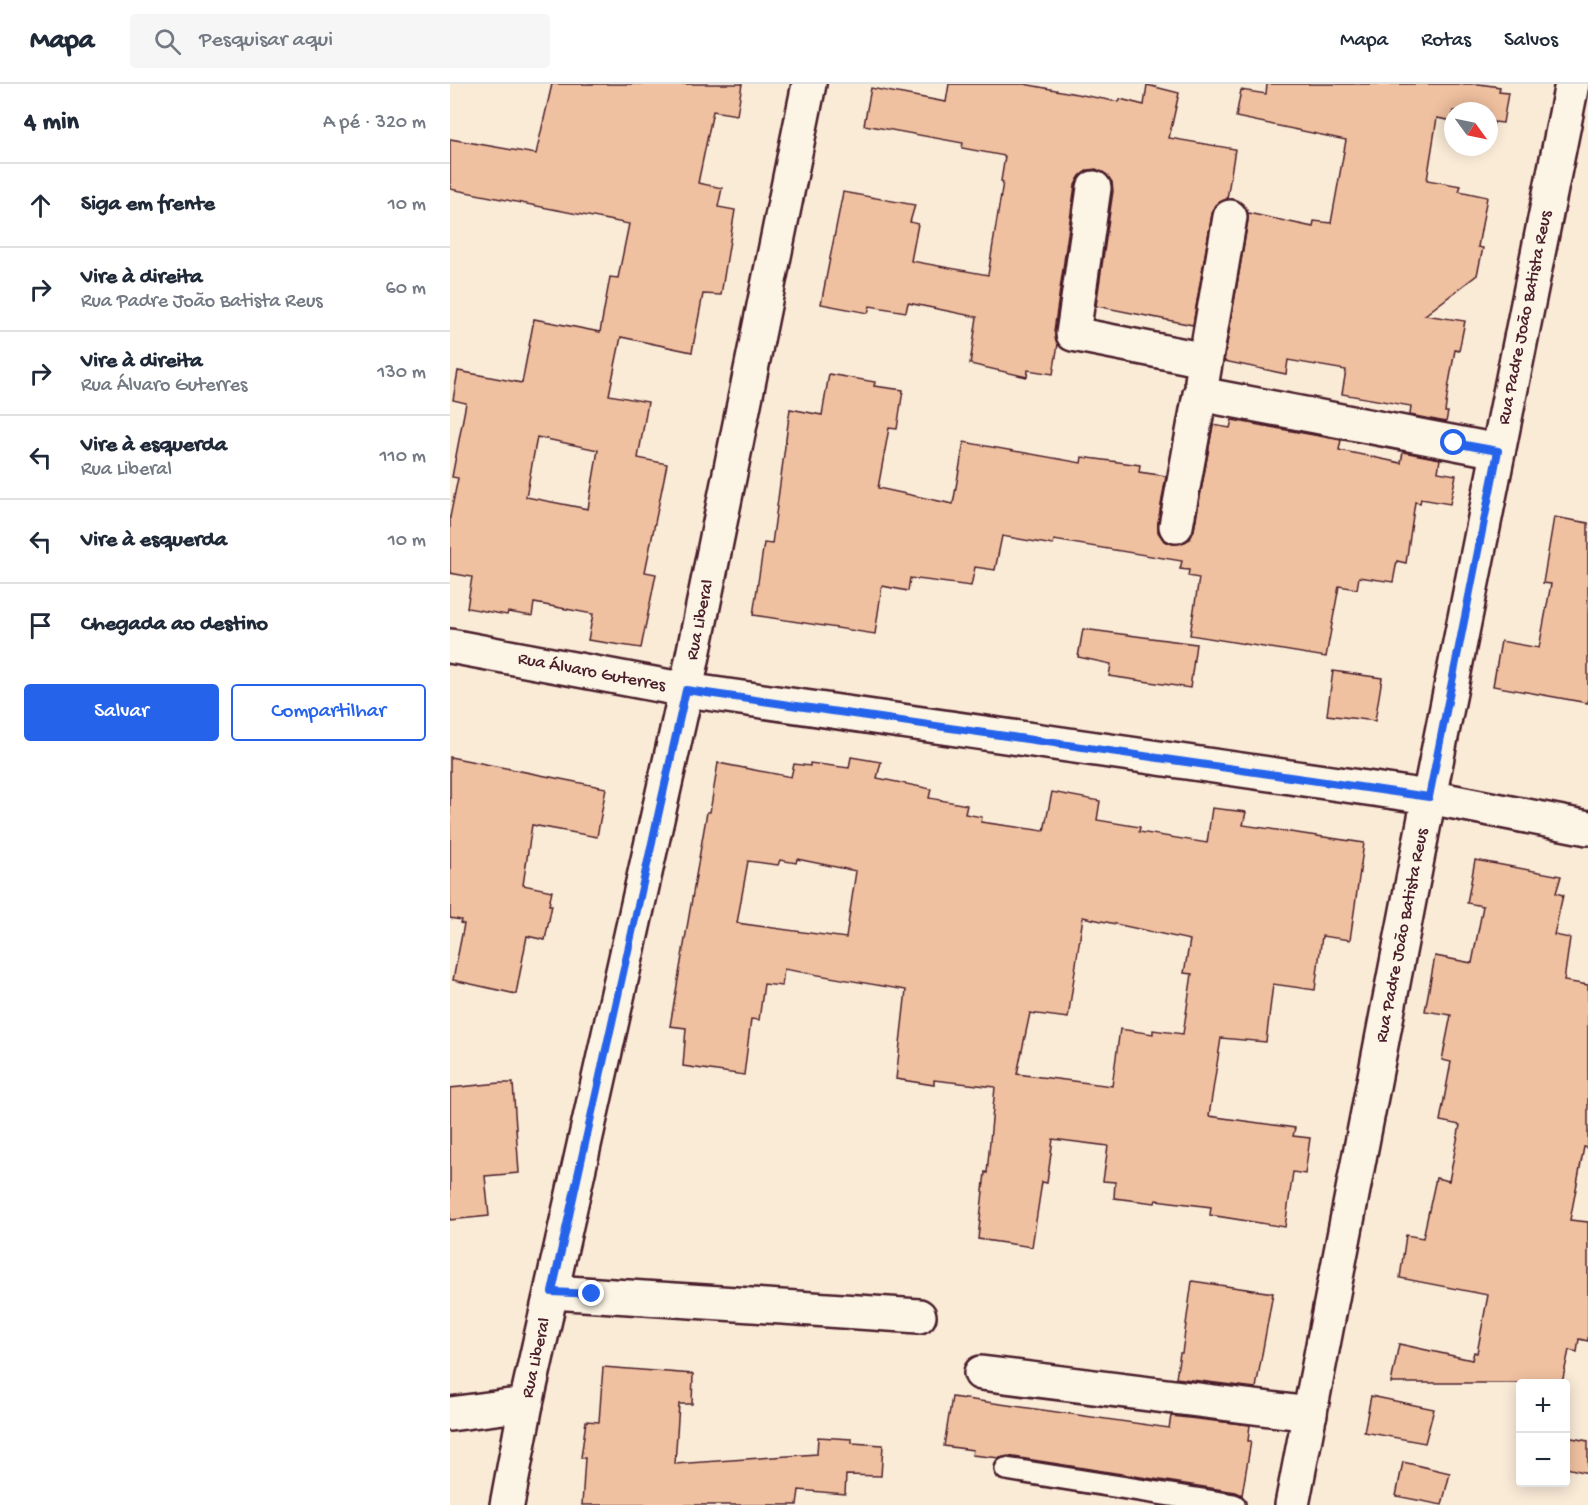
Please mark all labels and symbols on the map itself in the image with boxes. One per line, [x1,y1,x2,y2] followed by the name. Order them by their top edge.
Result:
[1444,102,1498,156] north arrow
[1493,208,1557,426] street label: Rua Padre João Batista Reus
[1440,429,1466,455] route start
[682,578,719,662] street label: Rua Liberal
[516,648,668,697] street label: Rua Álvaro Guterres
[1371,825,1433,1044] street label: Rua Padre João Batista Reus
[578,1280,604,1306] route end
[517,1316,556,1400] street label: Rua Liberal

